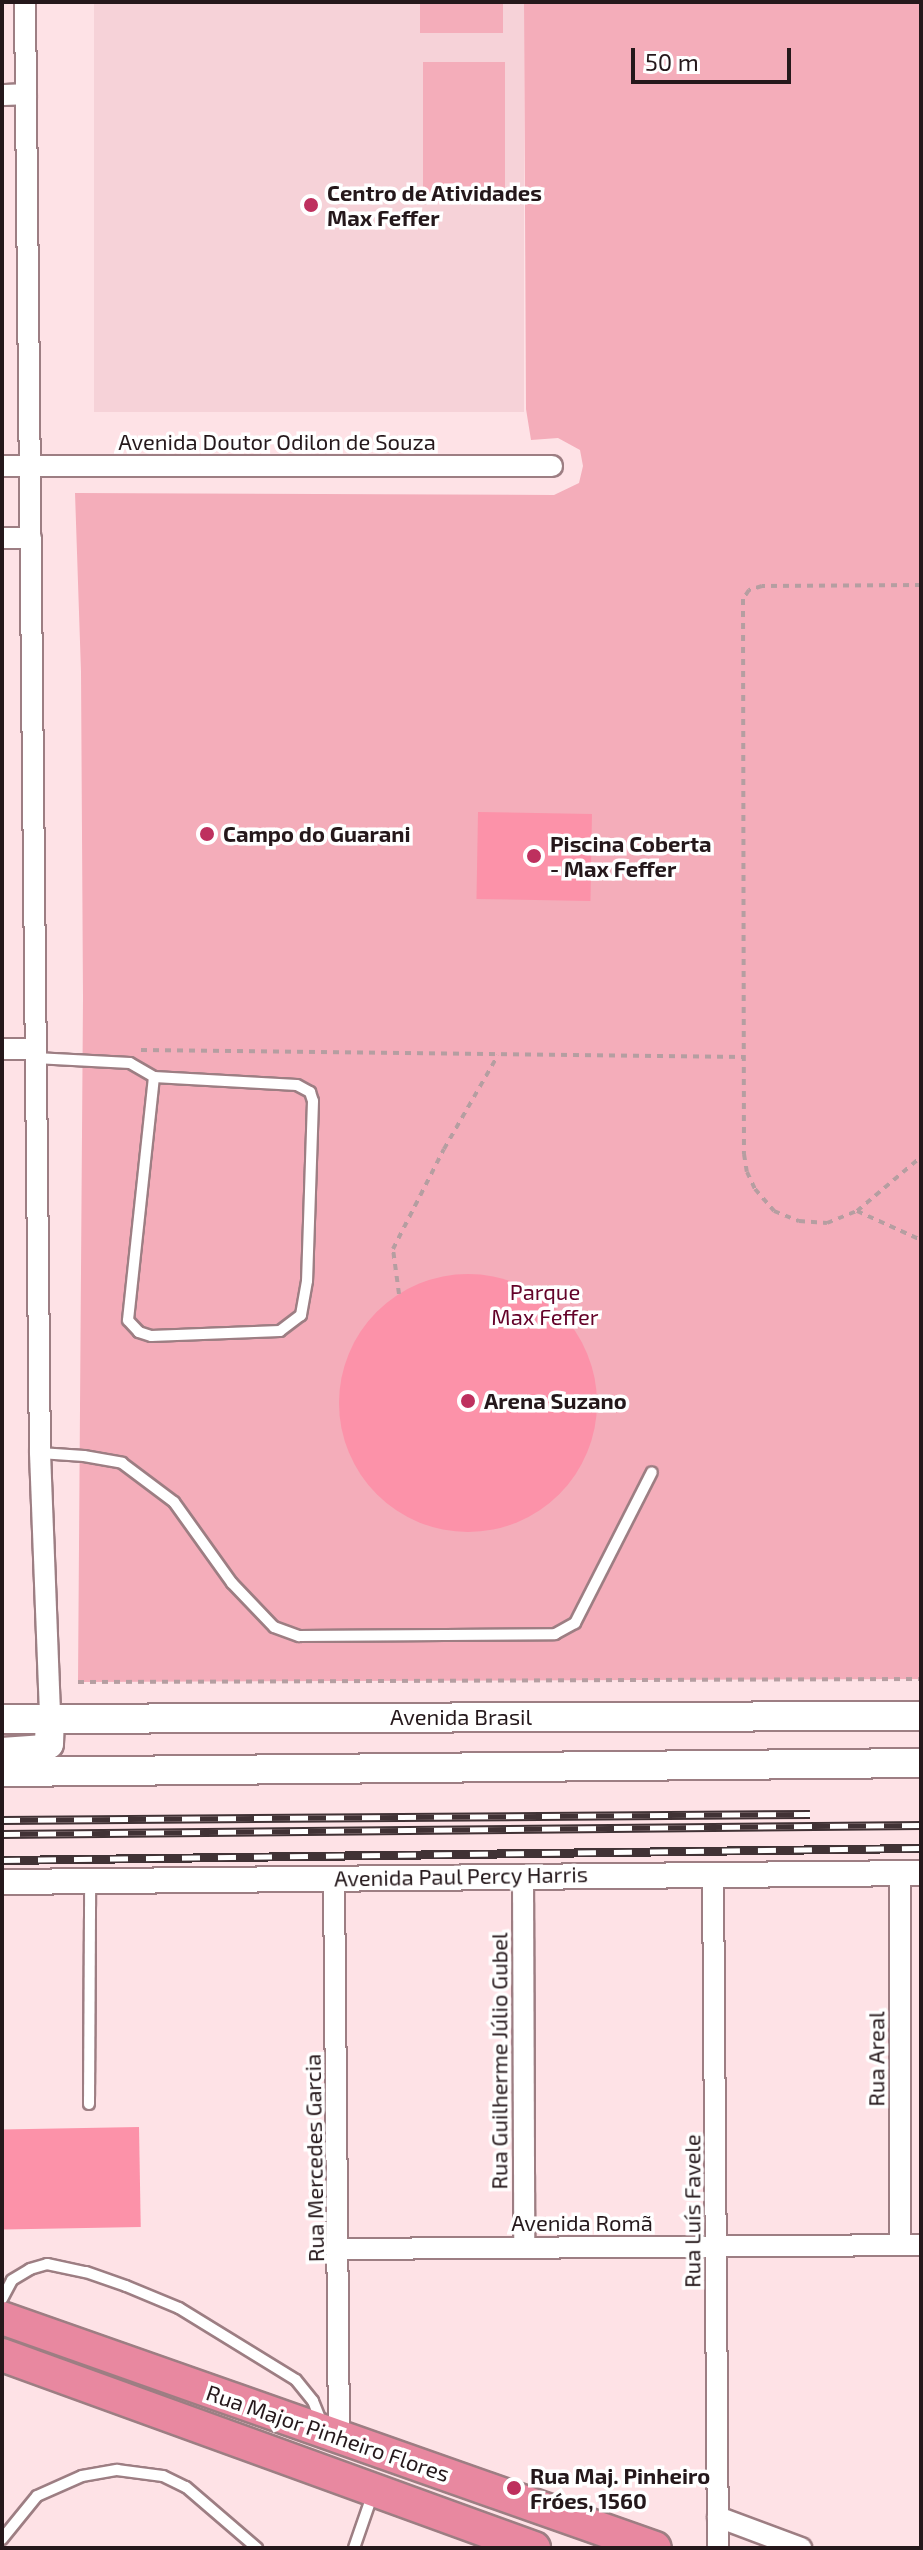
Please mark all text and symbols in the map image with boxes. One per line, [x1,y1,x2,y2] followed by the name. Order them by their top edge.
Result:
[635,32,795,82] scale bar
[645,47,699,76] text: 50 m
[327,179,542,230] place label: Centro de Atividades Max Feffer
[302,196,320,214] marker: Centro de Atividades Max Feffer
[118,429,436,455] street label: Avenida Doutor Odilon de Souza
[223,821,411,847] place label: Campo do Guarani
[198,825,216,843] marker: Campo do Guarani
[550,830,711,882] place label: Piscina Coberta - Max Feffer
[525,847,543,865] marker: Piscina Coberta - Max Feffer
[491,1278,599,1330] park label: Parque Max Feffer
[484,1388,627,1414] place label: Arena Suzano
[459,1392,477,1410] marker: Arena Suzano
[390,1704,532,1730] street label: Avenida Brasil
[333,1861,589,1891] street label: Avenida Paul Percy Harris
[486,1932,512,2190] street label: Rua Guilherme Júlio Gubel
[863,2011,889,2107] street label: Rua Areal
[299,2054,329,2262] street label: Rua Mercedes Garcia
[679,2134,705,2288] street label: Rua Luís Favele
[511,2210,653,2236] street label: Avenida Romã
[203,2379,453,2487] street label: Rua Major Pinheiro Flores
[530,2462,710,2514] place label: Rua Maj. Pinheiro Fróes, 1560
[505,2479,523,2497] marker: Rua Maj. Pinheiro Fróes, 1560

